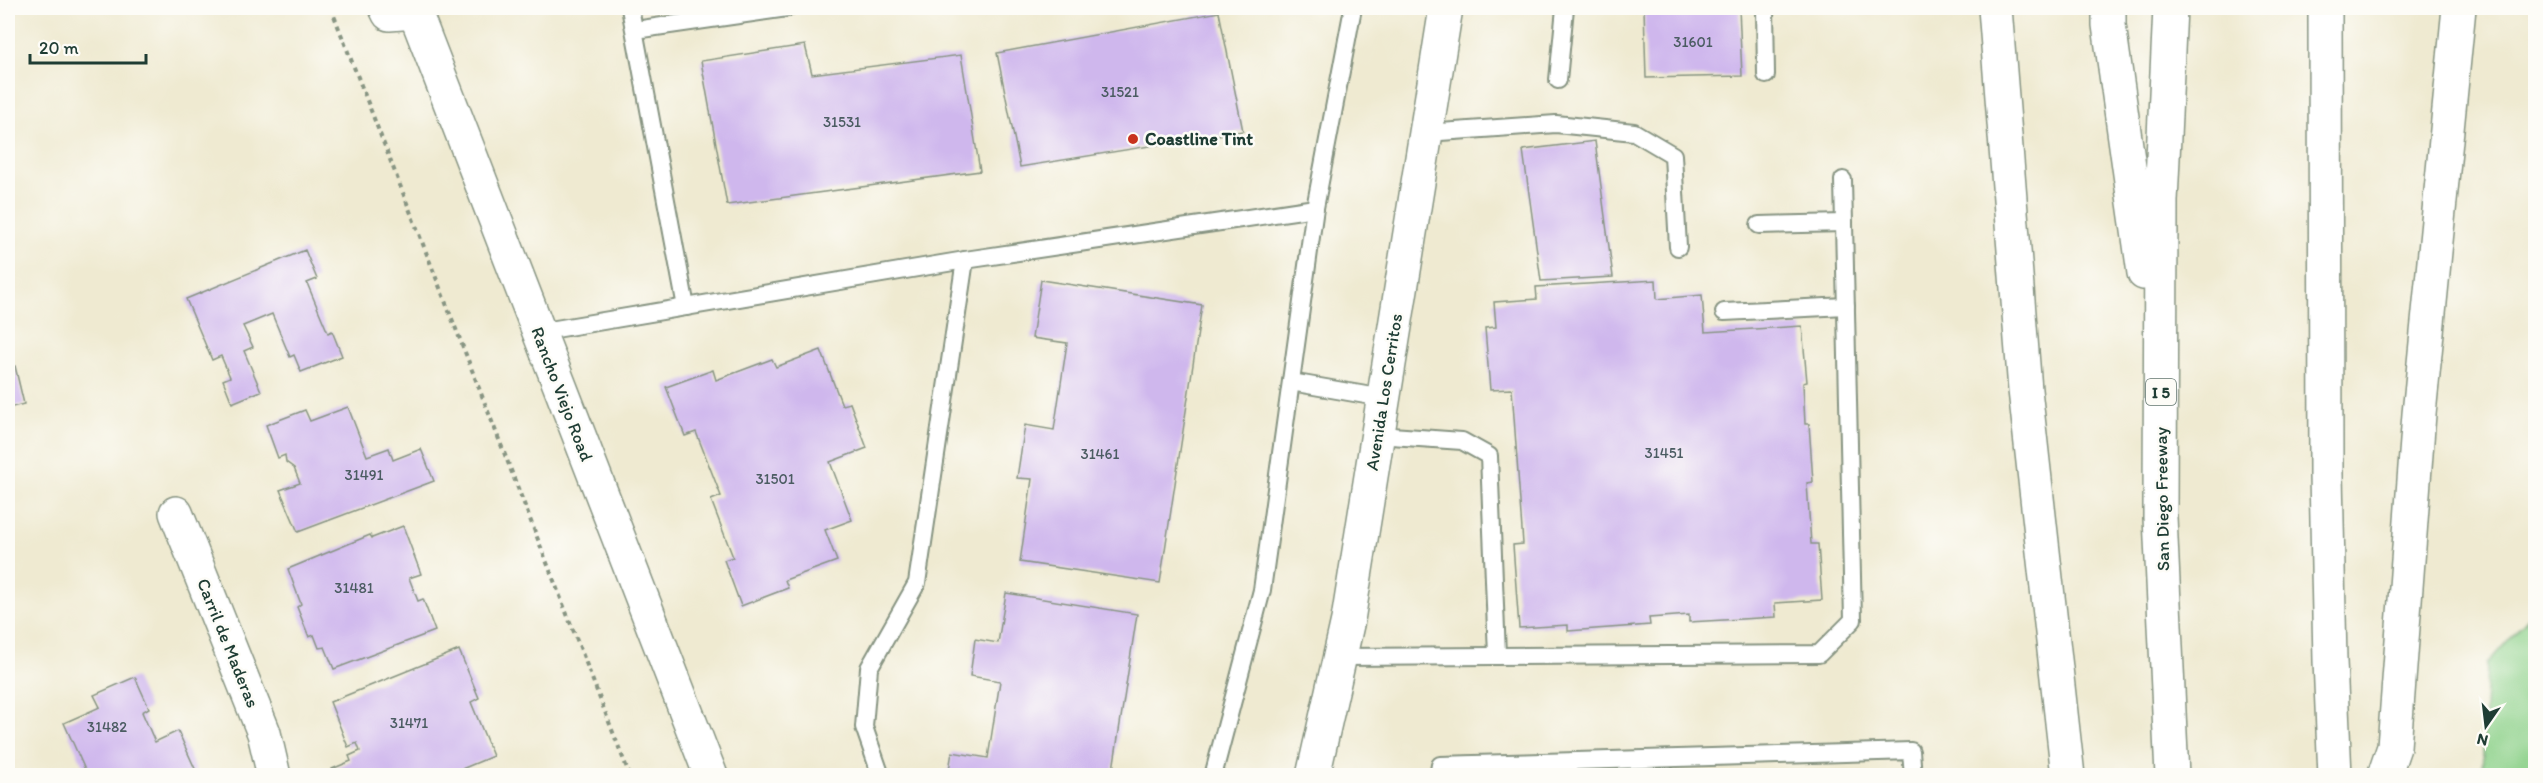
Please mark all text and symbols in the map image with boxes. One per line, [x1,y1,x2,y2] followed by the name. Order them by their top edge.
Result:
[30,27,146,65] scale bar
[1673,33,1713,51] house number: 31601
[39,37,79,59] text: 20 m
[1101,83,1139,101] house number: 31521
[823,113,861,131] house number: 31531
[1145,128,1253,150] place label: Coastline Tint
[1126,132,1140,146] marker: Coastline Tint
[1361,312,1407,472] street label: Avenida Los Cerritos
[526,324,598,465] street label: Rancho Viejo Road
[2146,379,2176,405] road number: I 5
[2150,426,2174,571] street label: San Diego Freeway
[1645,444,1684,462] house number: 31451
[1080,445,1120,463] house number: 31461
[345,466,384,484] house number: 31491
[755,470,795,488] house number: 31501
[192,575,264,711] street label: Carril de Maderas
[334,579,374,597] house number: 31481
[2456,696,2516,756] north arrow
[390,714,428,732] house number: 31471
[87,718,127,736] house number: 31482
[2475,730,2490,751] text: N

